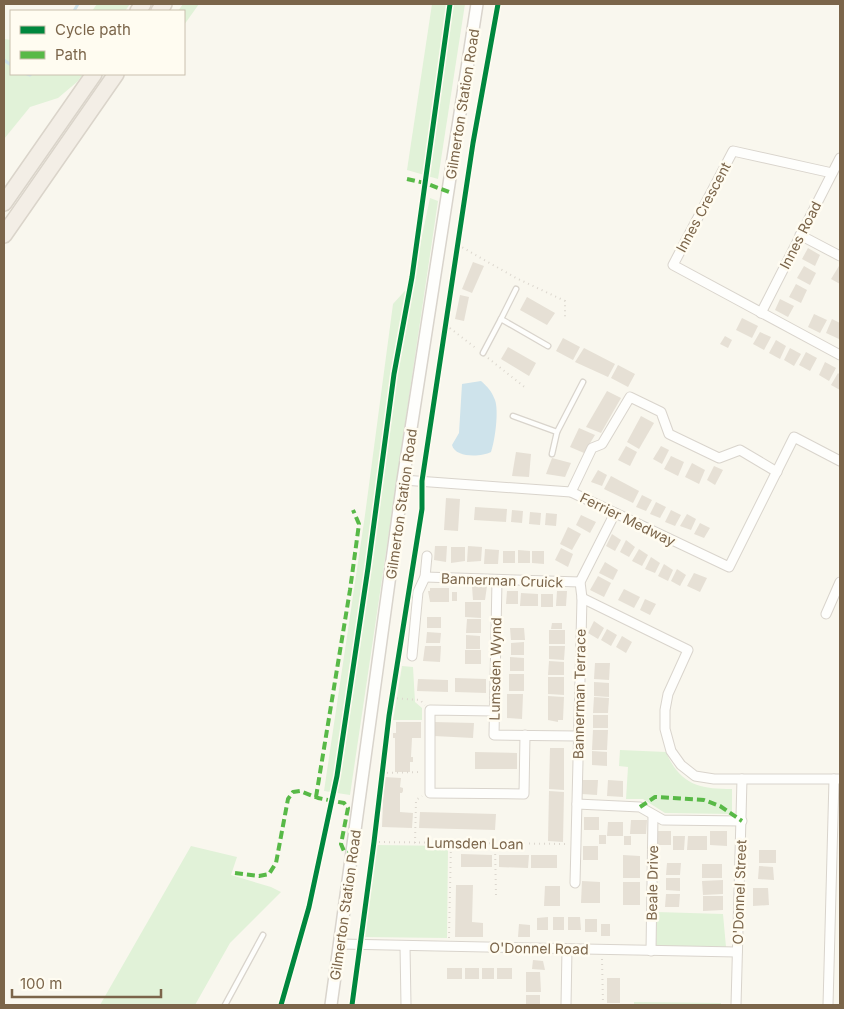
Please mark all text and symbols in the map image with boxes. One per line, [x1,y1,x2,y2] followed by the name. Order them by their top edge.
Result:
[10,10,185,75] legend
[55,20,131,39] text: Cycle path
[442,28,482,180] street label: Gilmerton Station Road
[55,45,87,64] text: Path
[672,159,734,255] street label: Innes Crescent
[776,198,824,272] street label: Innes Road
[382,428,420,580] street label: Gilmerton Station Road
[578,489,679,549] street label: Ferrier Medway
[441,569,564,591] street label: Bannerman Cruick
[486,617,504,721] street label: Lumsden Wynd
[569,629,589,759] street label: Bannerman Terrace
[326,829,364,981] street label: Gilmerton Station Road
[426,834,524,852] street label: Lumsden Loan
[729,839,749,945] street label: O'Donnel Street
[643,845,661,921] street label: Beale Drive
[489,939,589,957] street label: O'Donnel Road
[12,966,161,998] scale bar
[20,974,62,993] text: 100 m

